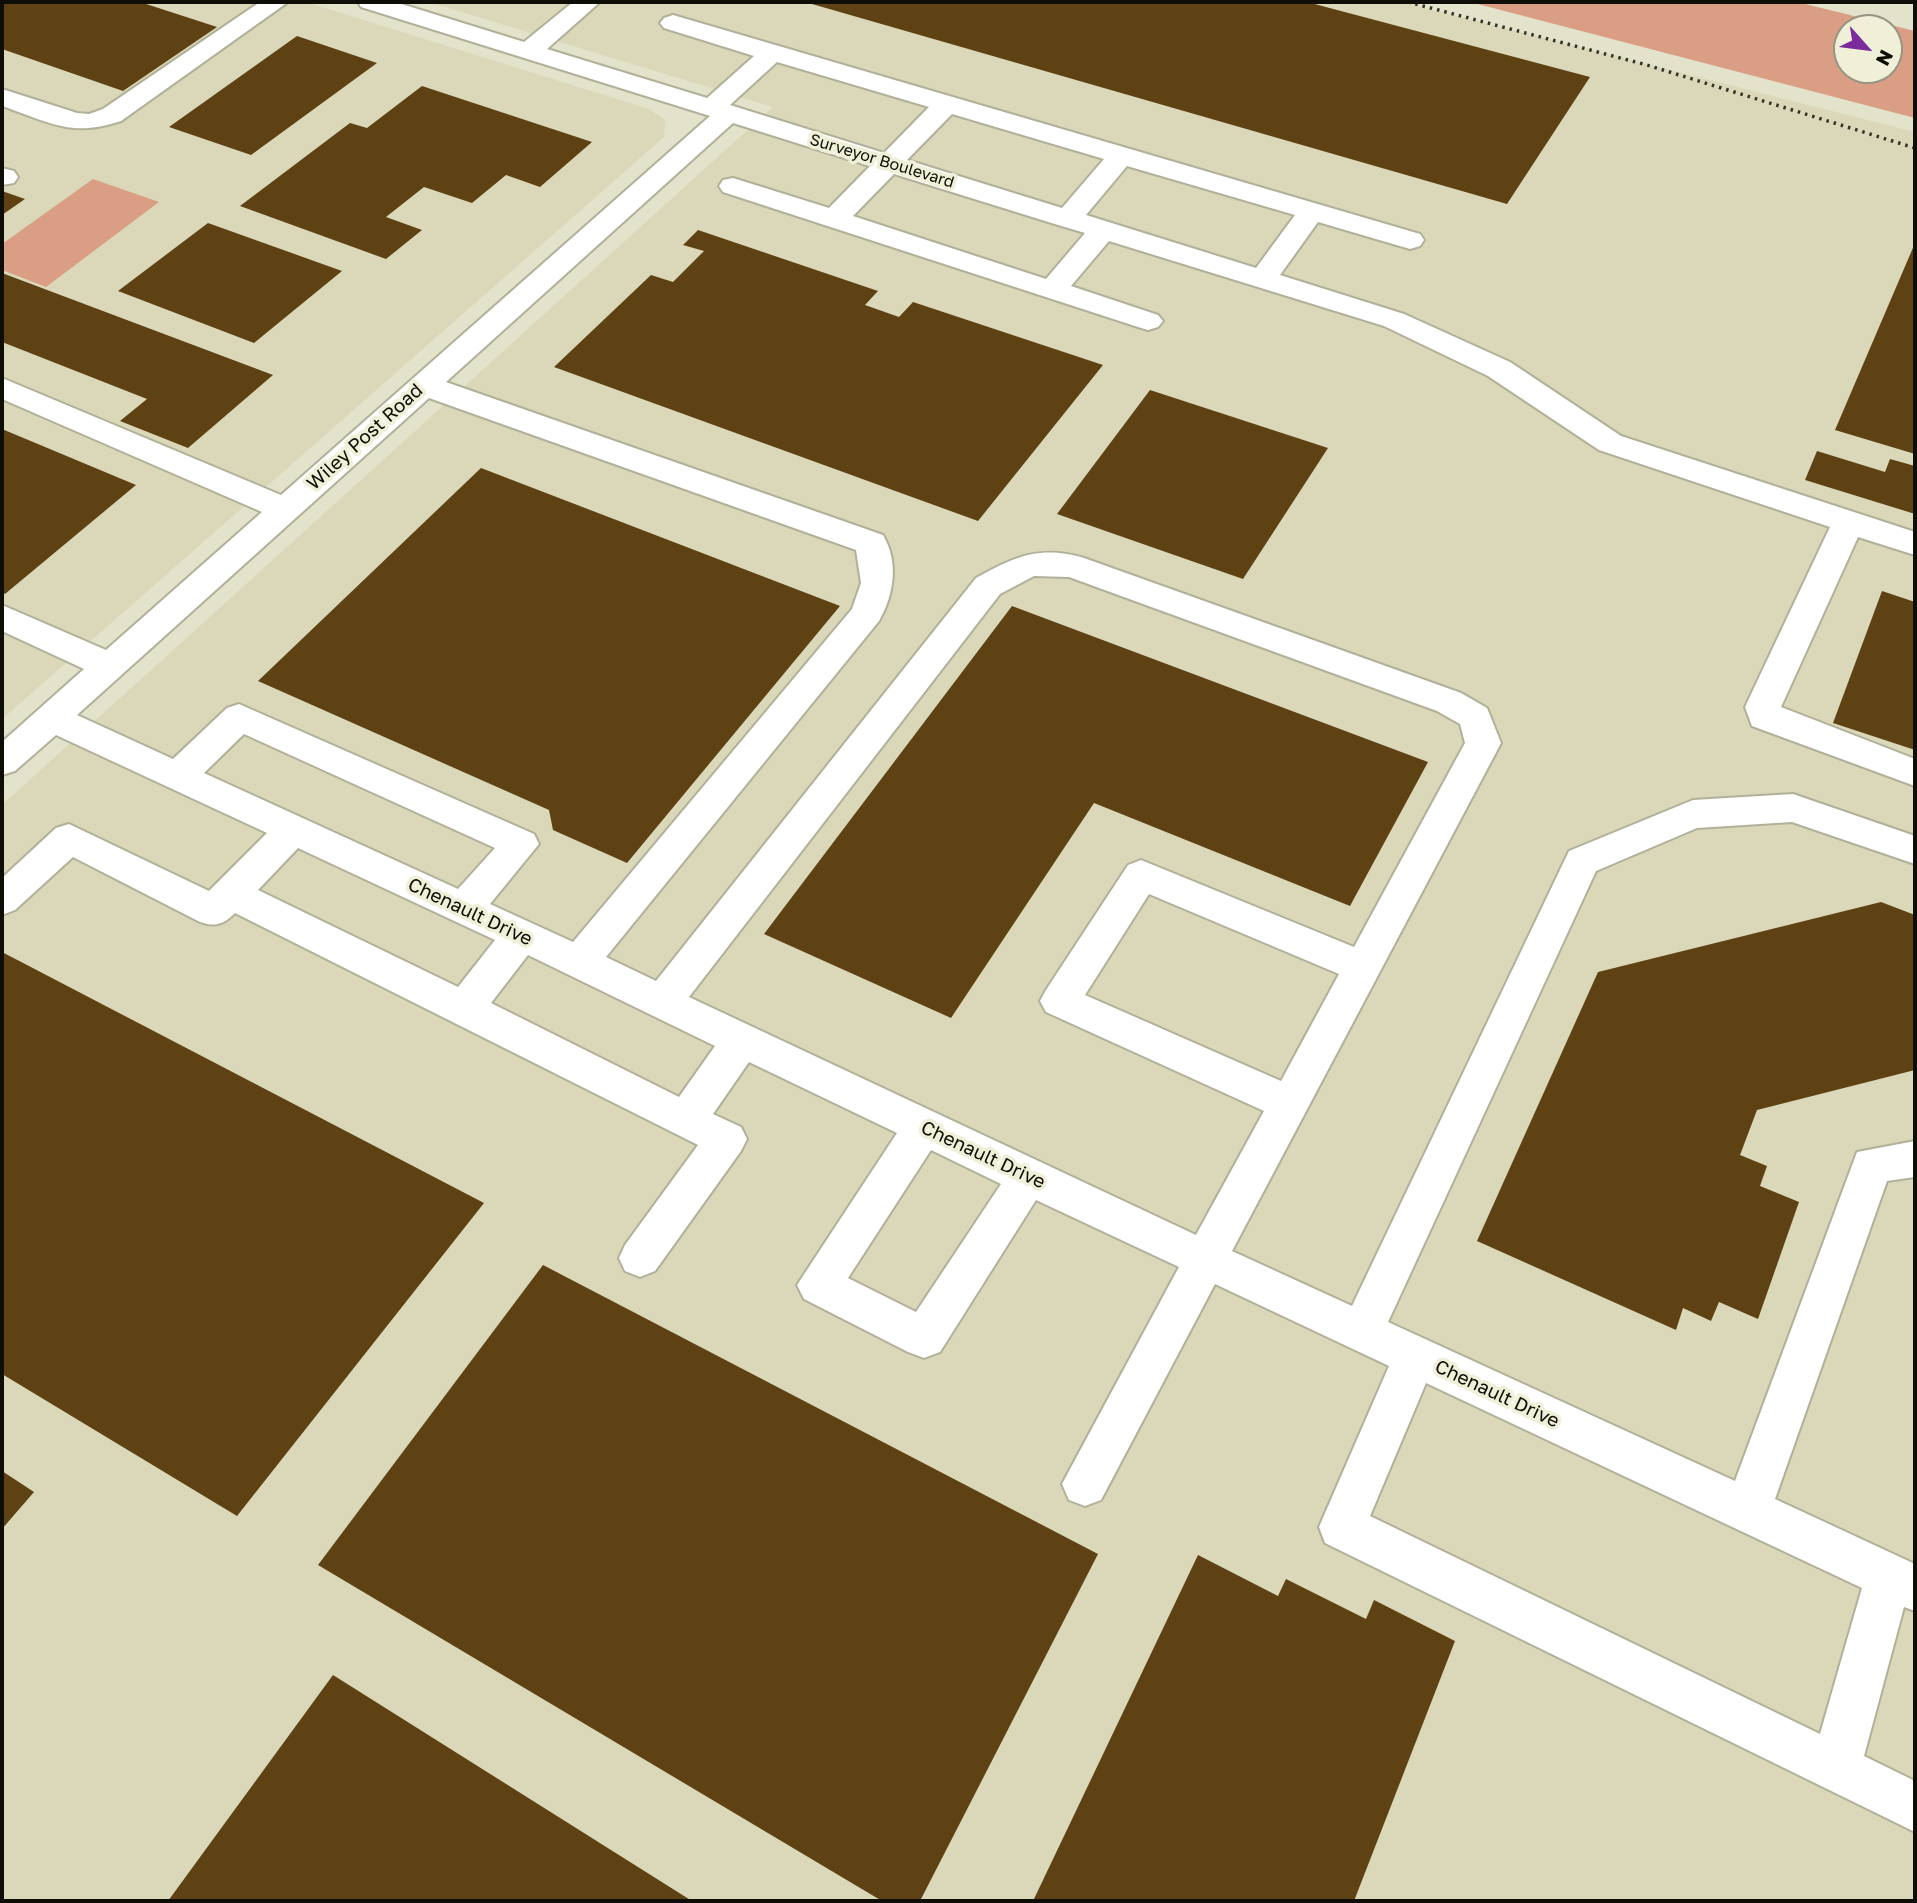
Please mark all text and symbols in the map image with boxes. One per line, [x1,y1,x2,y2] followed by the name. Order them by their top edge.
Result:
[1833,14,1903,84] north arrow
[1872,46,1899,70] text: N
[807,130,957,192] street label: Surveyor Boulevard
[302,379,428,495] street label: Wiley Post Road
[404,873,536,951] street label: Chenault Drive
[917,1116,1049,1194] street label: Chenault Drive
[1431,1355,1563,1433] street label: Chenault Drive

